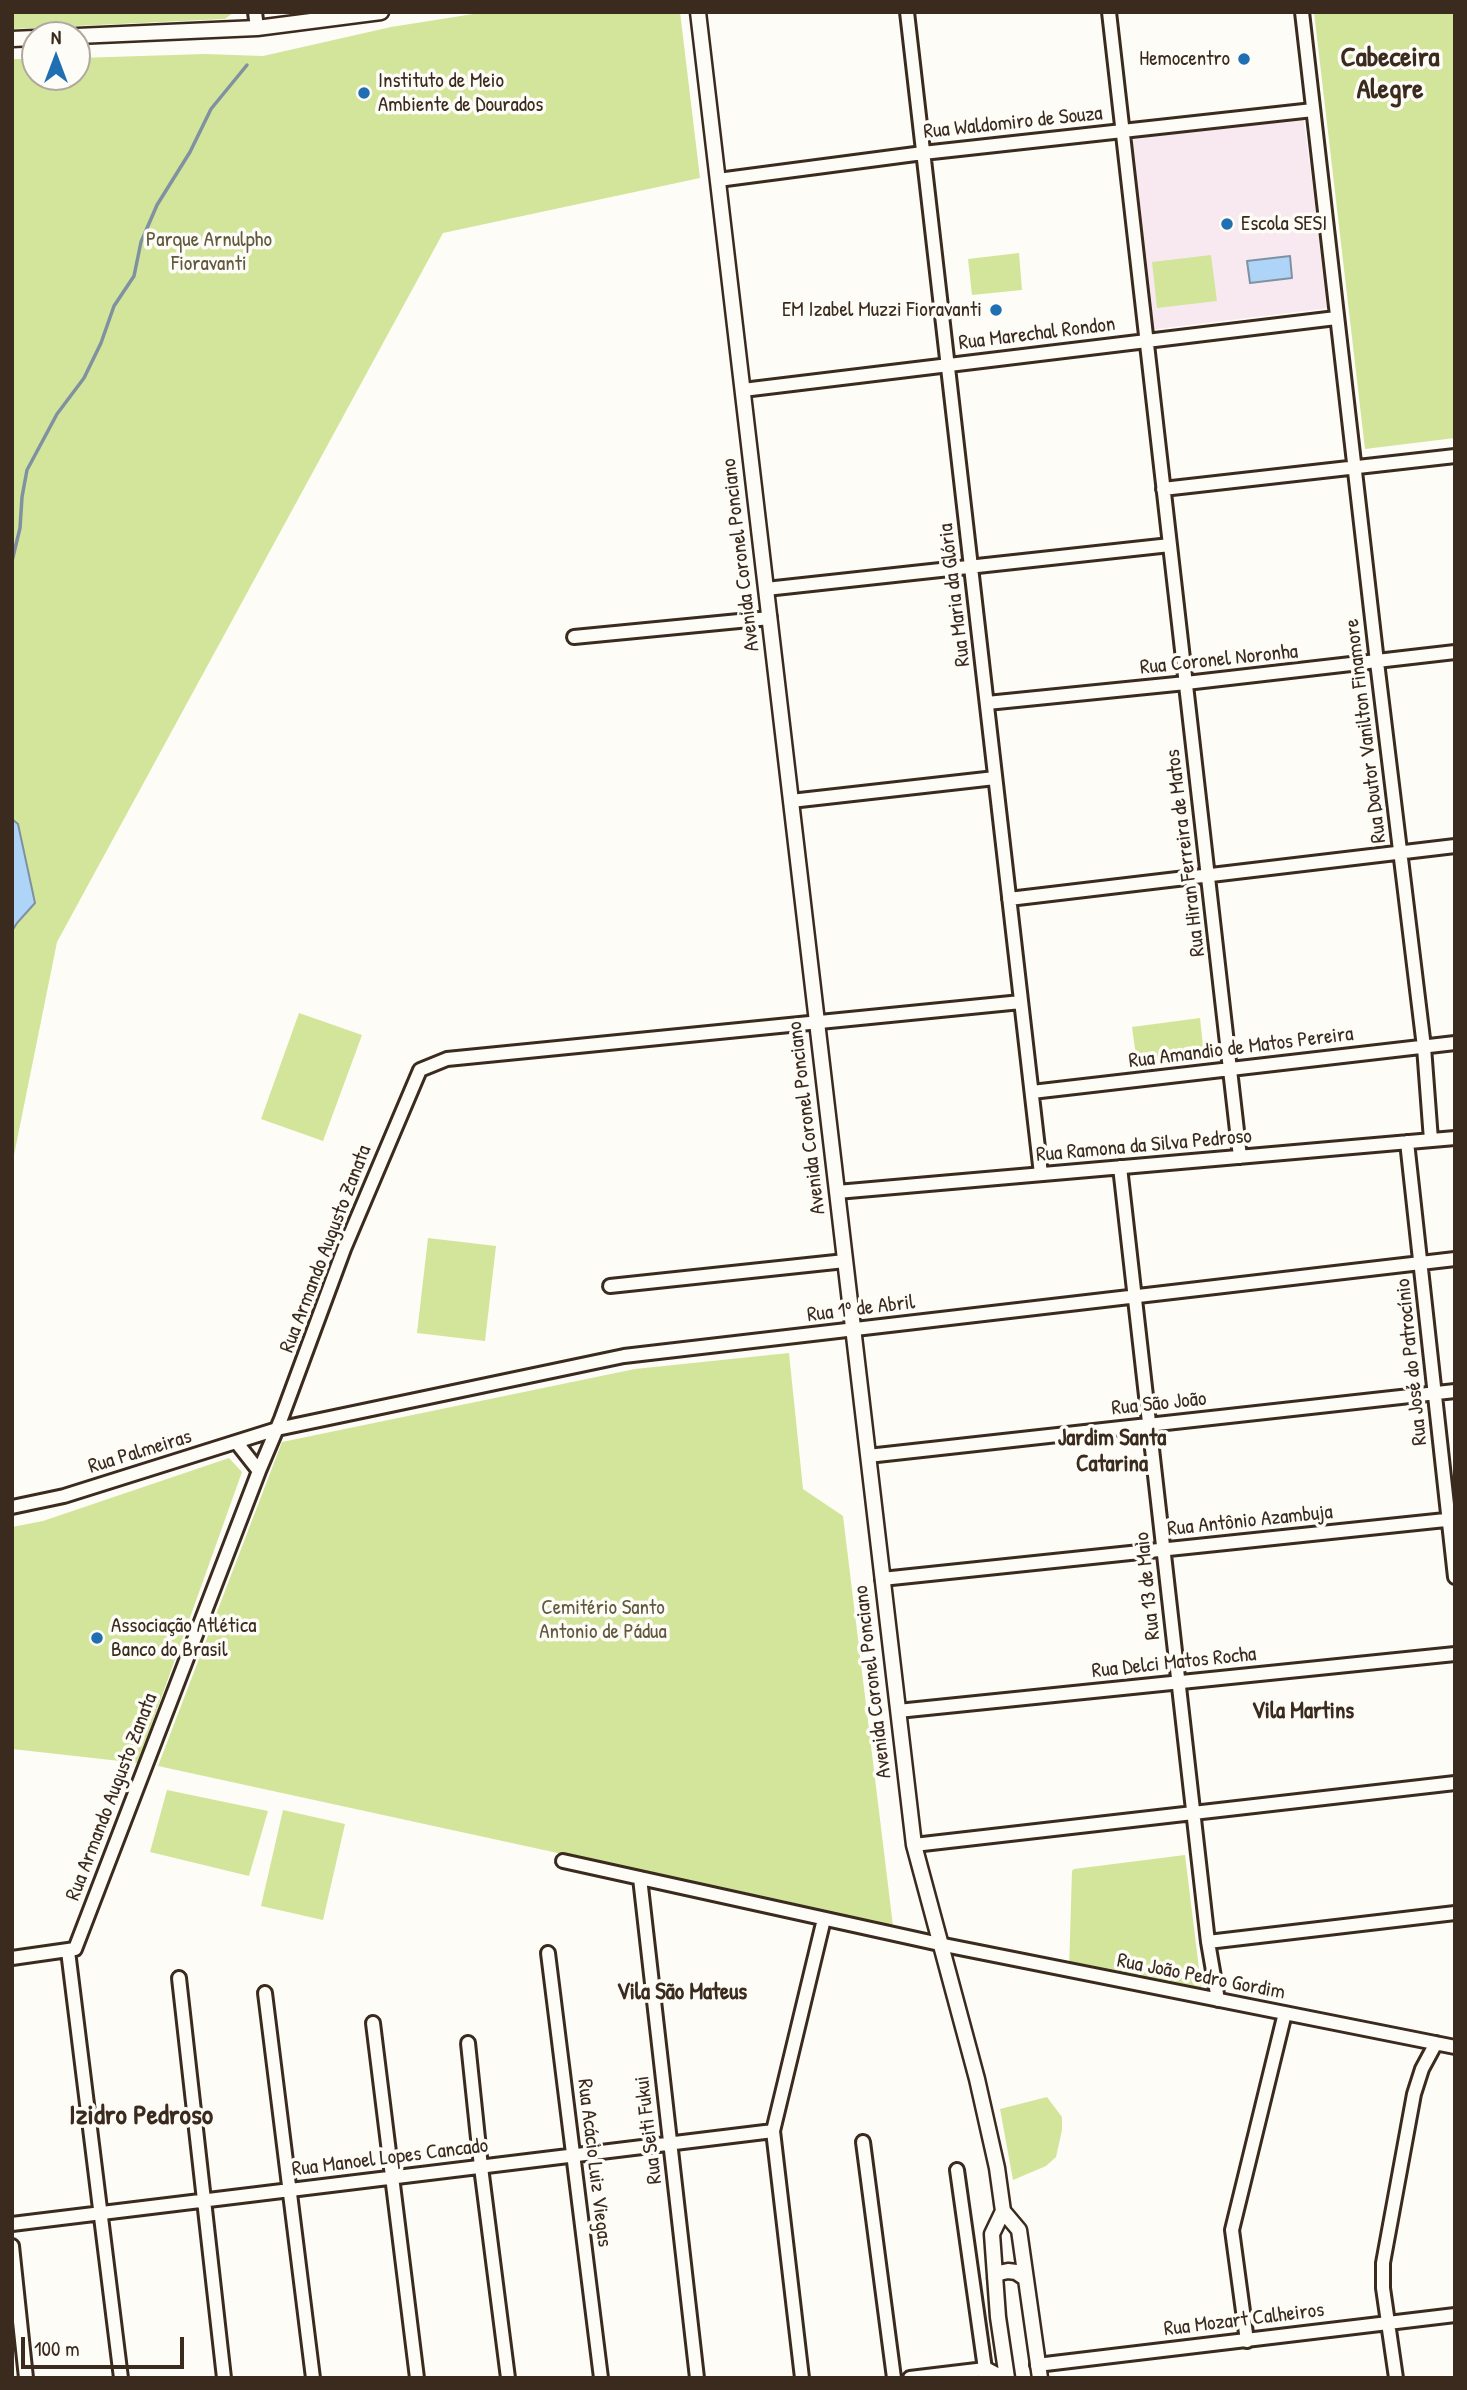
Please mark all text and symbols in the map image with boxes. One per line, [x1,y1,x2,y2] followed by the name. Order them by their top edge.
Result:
[21,21,91,91] north arrow
[51,24,61,50] text: N
[1340,42,1440,108] district label: Cabeceira Alegre
[1139,46,1230,72] place label: Hemocentro
[1236,51,1252,67] marker: Hemocentro
[378,68,543,118] place label: Instituto de Meio Ambiente de Dourados
[356,85,372,101] marker: Instituto de Meio Ambiente de Dourados
[922,101,1104,145] street label: Rua Waldomiro de Souza
[1241,211,1327,237] place label: Escola SESI
[1219,216,1235,232] marker: Escola SESI
[146,227,272,277] park label: Parque Arnulpho Fioravanti
[782,297,982,323] place label: EM Izabel Muzzi Fioravanti
[988,302,1004,318] marker: EM Izabel Muzzi Fioravanti
[957,312,1117,356] street label: Rua Marechal Rondon
[717,457,765,653] street label: Avenida Coronel Ponciano
[934,522,976,668] street label: Rua Maria da Glória
[1340,617,1392,845] street label: Rua Doutor Vanilton Finamore
[1139,639,1299,681] street label: Rua Coronel Noronha
[1161,748,1211,958] street label: Rua Hiran Ferreira de Matos
[783,1020,831,1216] street label: Avenida Coronel Ponciano
[1127,1022,1355,1074] street label: Rua Amandio de Matos Pereira
[1035,1124,1253,1168] street label: Rua Ramona da Silva Pedroso
[275,1142,377,1356] street label: Rua Armando Augusto Zanata
[1391,1277,1433,1447] street label: Rua José do Patrocínio
[806,1290,916,1328] street label: Rua 1º de Abril
[1110,1386,1208,1422] street label: Rua São João
[85,1424,195,1480] street label: Rua Palmeiras
[1058,1425,1166,1479] district label: Jardim Santa Catarina
[1166,1500,1334,1542] street label: Rua Antônio Azambuja
[1130,1531,1166,1641] street label: Rua 13 de Maio
[849,1584,897,1780] street label: Avenida Coronel Ponciano
[539,1595,667,1645] park label: Cemitério Santo Antonio de Pádua
[111,1613,256,1663] place label: Associação Atlética Banco do Brasil
[89,1630,105,1646] marker: Associação Atlética Banco do Brasil
[1091,1642,1257,1684] street label: Rua Delci Matos Rocha
[61,1690,163,1904] street label: Rua Armando Augusto Zanata
[1252,1698,1354,1726] district label: Vila Martins
[1115,1948,1287,2006] street label: Rua João Pedro Gordim
[617,1979,747,2007] district label: Vila São Mateus
[630,2075,668,2185] street label: Rua Seiti Fukui
[571,2078,617,2248] street label: Rua Acácio Luiz Viegas
[69,2100,213,2134] district label: Izidro Pedroso
[291,2133,489,2183] street label: Rua Manoel Lopes Cancado
[1162,2298,1326,2342] street label: Rua Mozart Calheiros
[24,2324,187,2368] scale bar
[34,2334,80,2363] text: 100 m

